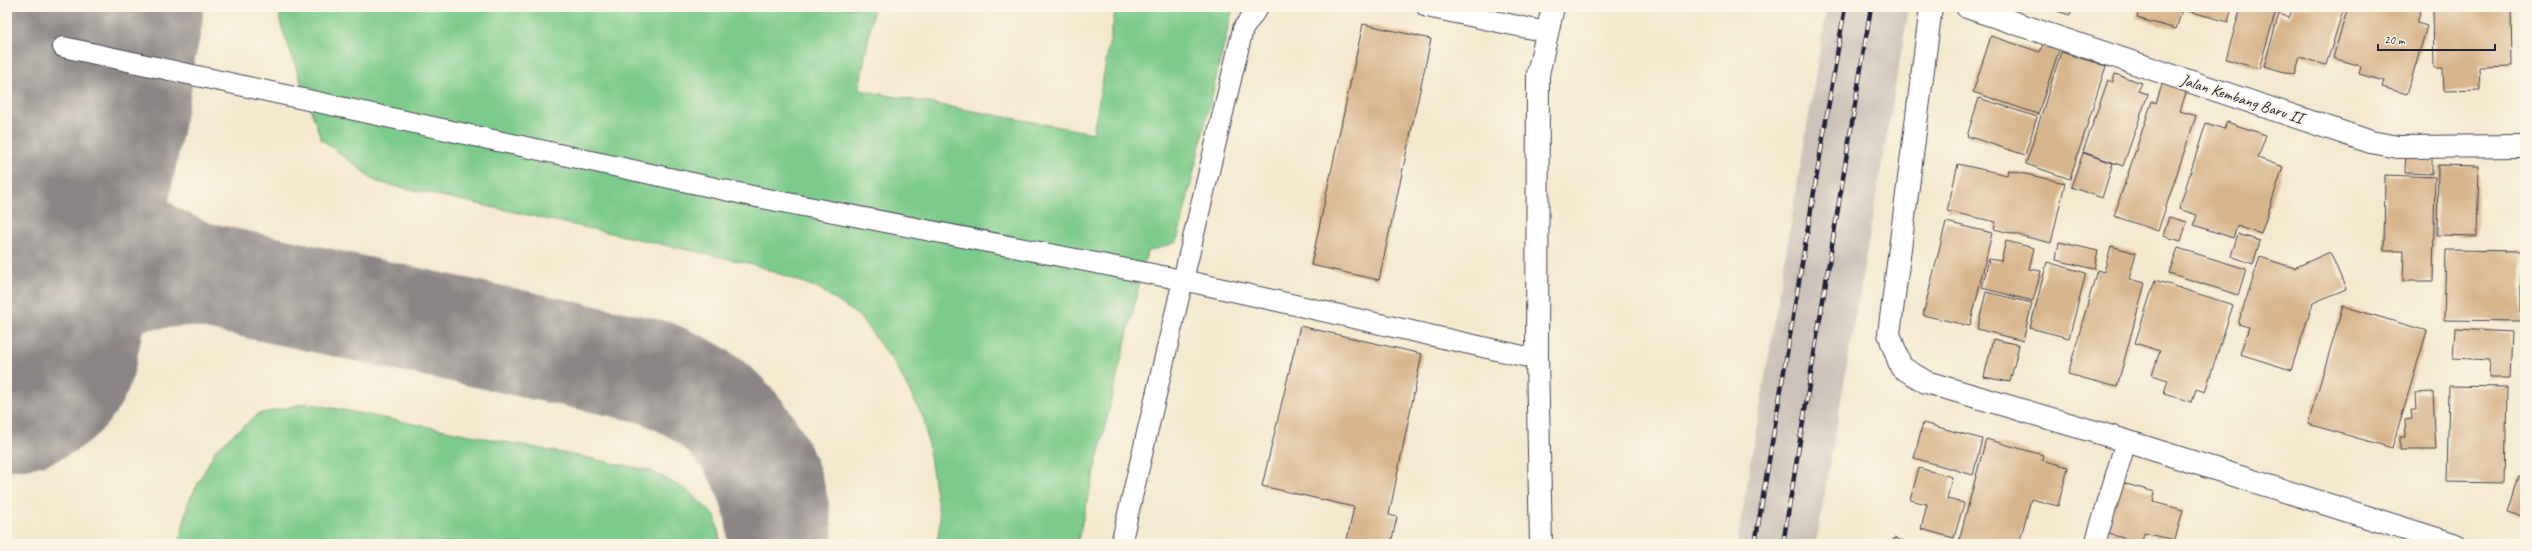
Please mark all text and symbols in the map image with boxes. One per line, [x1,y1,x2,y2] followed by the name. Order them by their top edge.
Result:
[2378,26,2495,52] scale bar
[2384,32,2406,48] text: 20 m
[2177,69,2309,129] street label: Jalan Kembang Baru II

